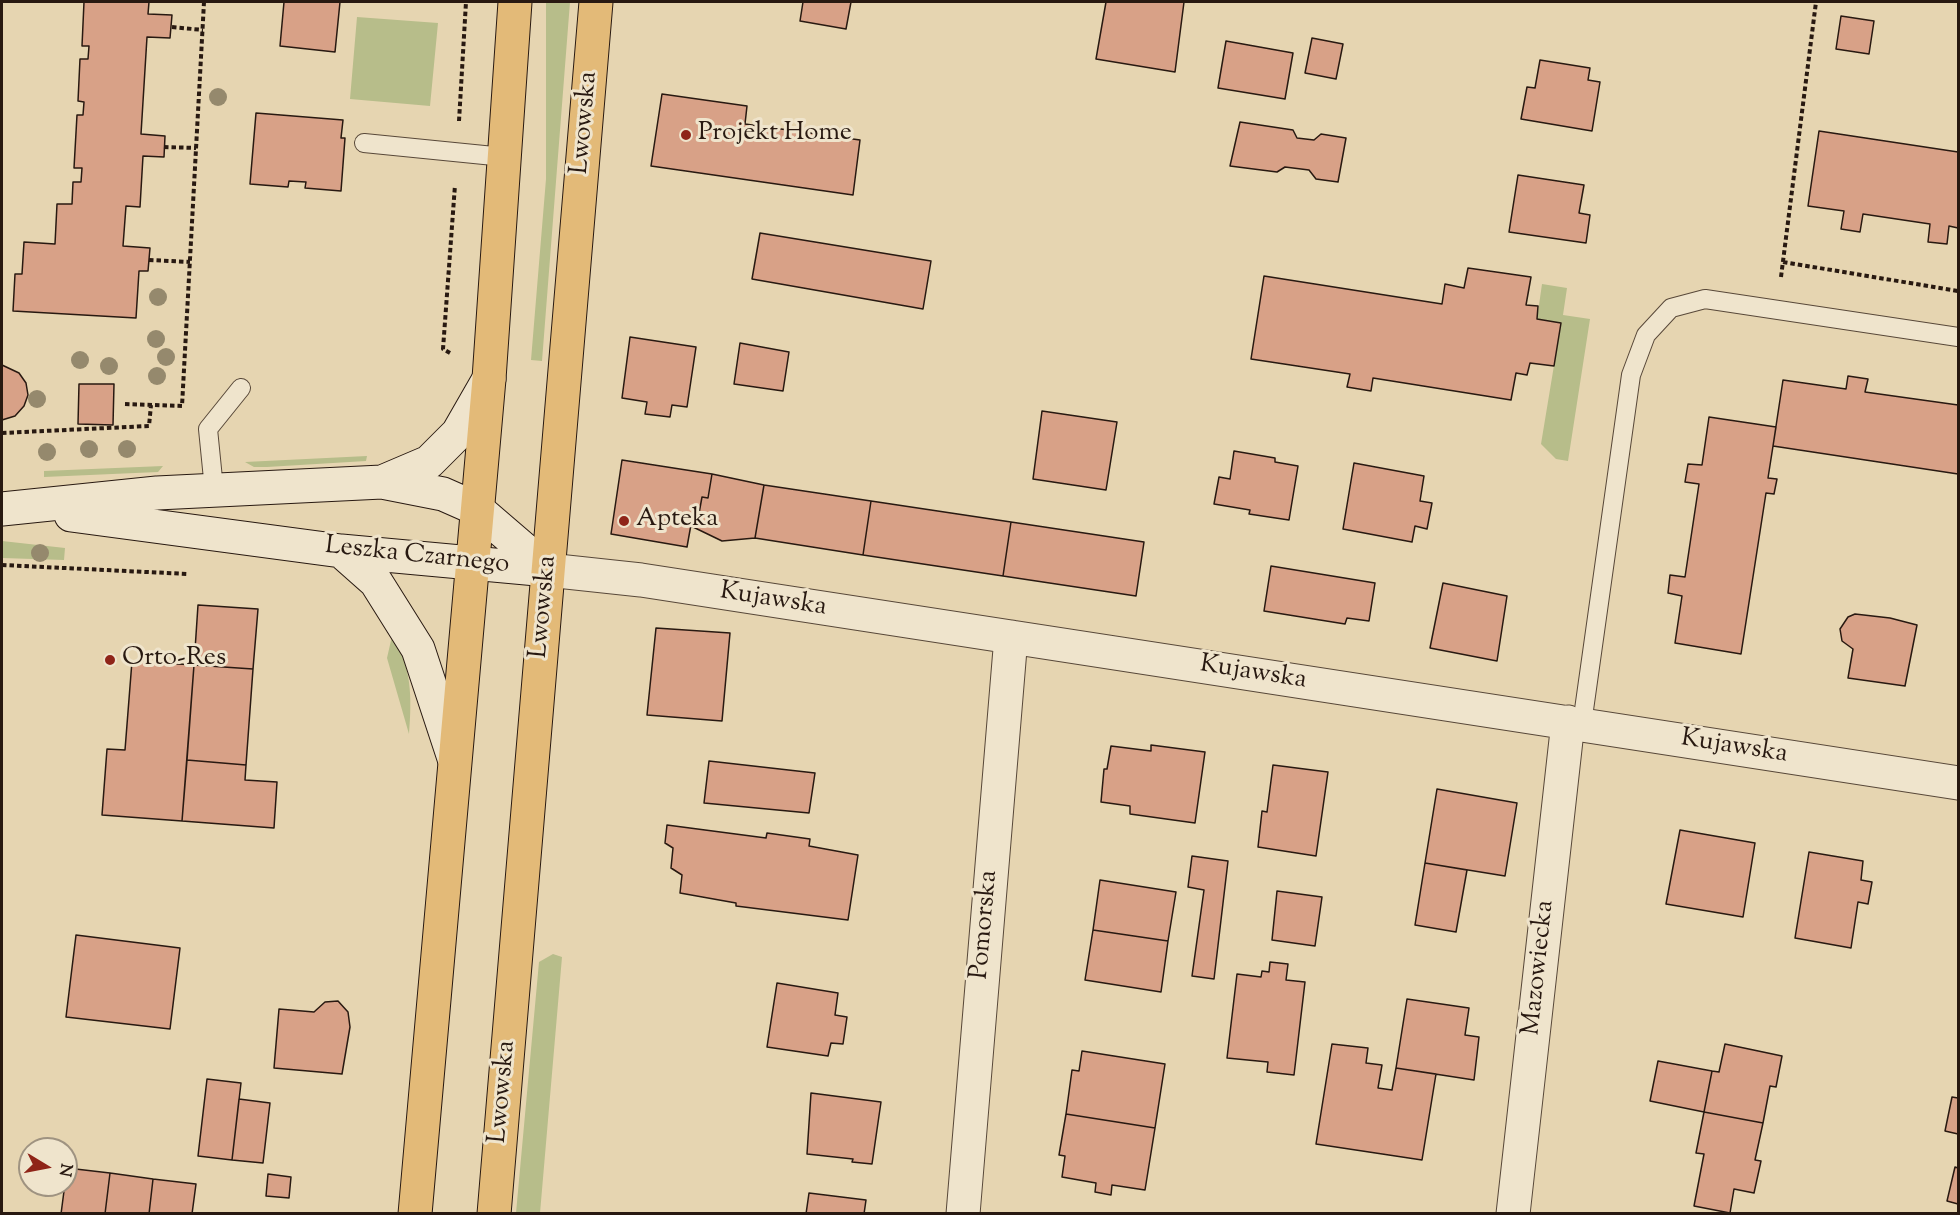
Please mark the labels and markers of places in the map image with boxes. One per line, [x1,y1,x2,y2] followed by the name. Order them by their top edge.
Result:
[698,119,852,151] place label: Projekt Home
[679,128,693,142] marker: Projekt Home
[636,505,718,537] place label: Apteka
[617,514,631,528] marker: Apteka
[122,644,226,676] place label: Orto-Res
[103,653,117,667] marker: Orto-Res

